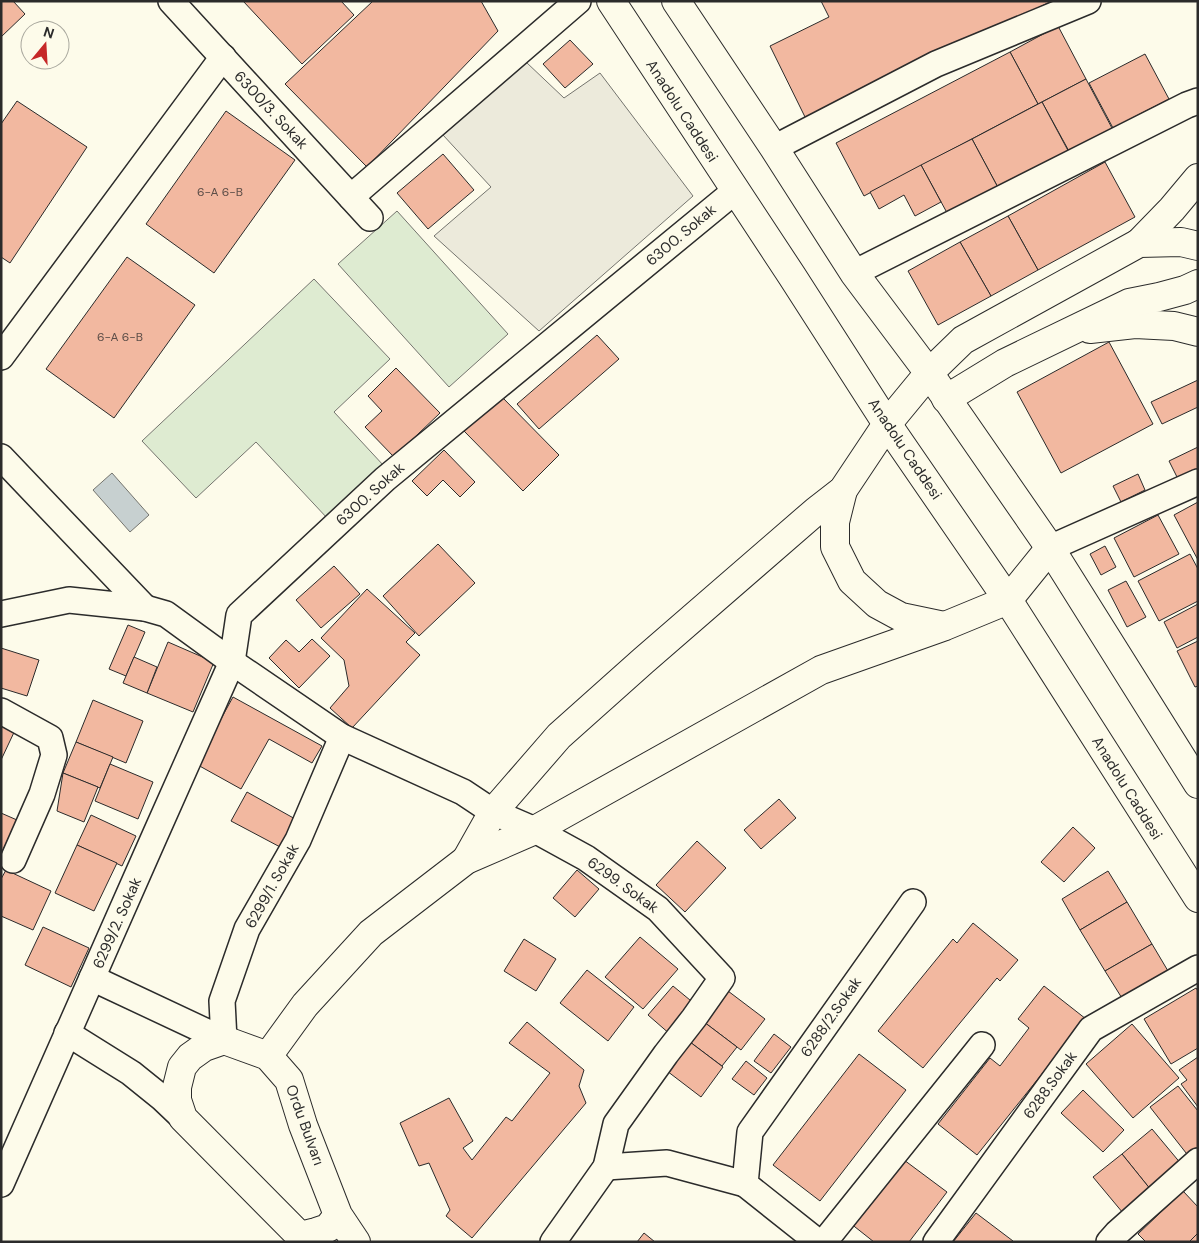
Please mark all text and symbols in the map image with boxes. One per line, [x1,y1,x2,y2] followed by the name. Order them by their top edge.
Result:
[20,20,70,70] north arrow
[41,22,57,43] text: N
[641,56,723,166] street label: Anadolu Caddesi
[230,67,313,154] street label: 6300/3. Sokak
[197,184,243,200] house number: 6-A 6-B
[642,199,721,270] street label: 6300. Sokak
[97,329,143,345] house number: 6-A 6-B
[864,394,946,504] street label: Anadolu Caddesi
[331,458,409,530] street label: 6300. Sokak
[1087,733,1167,843] street label: Anadolu Caddesi
[240,840,304,932] street label: 6299/1. Sokak
[583,852,663,918] street label: 6299. Sokak
[88,874,146,972] street label: 6299/2. Sokak
[796,973,866,1061] street label: 6288/2.Sokak
[1019,1047,1082,1123] street label: 6288.Sokak
[281,1082,329,1168] street label: Ordu Bulvarı

